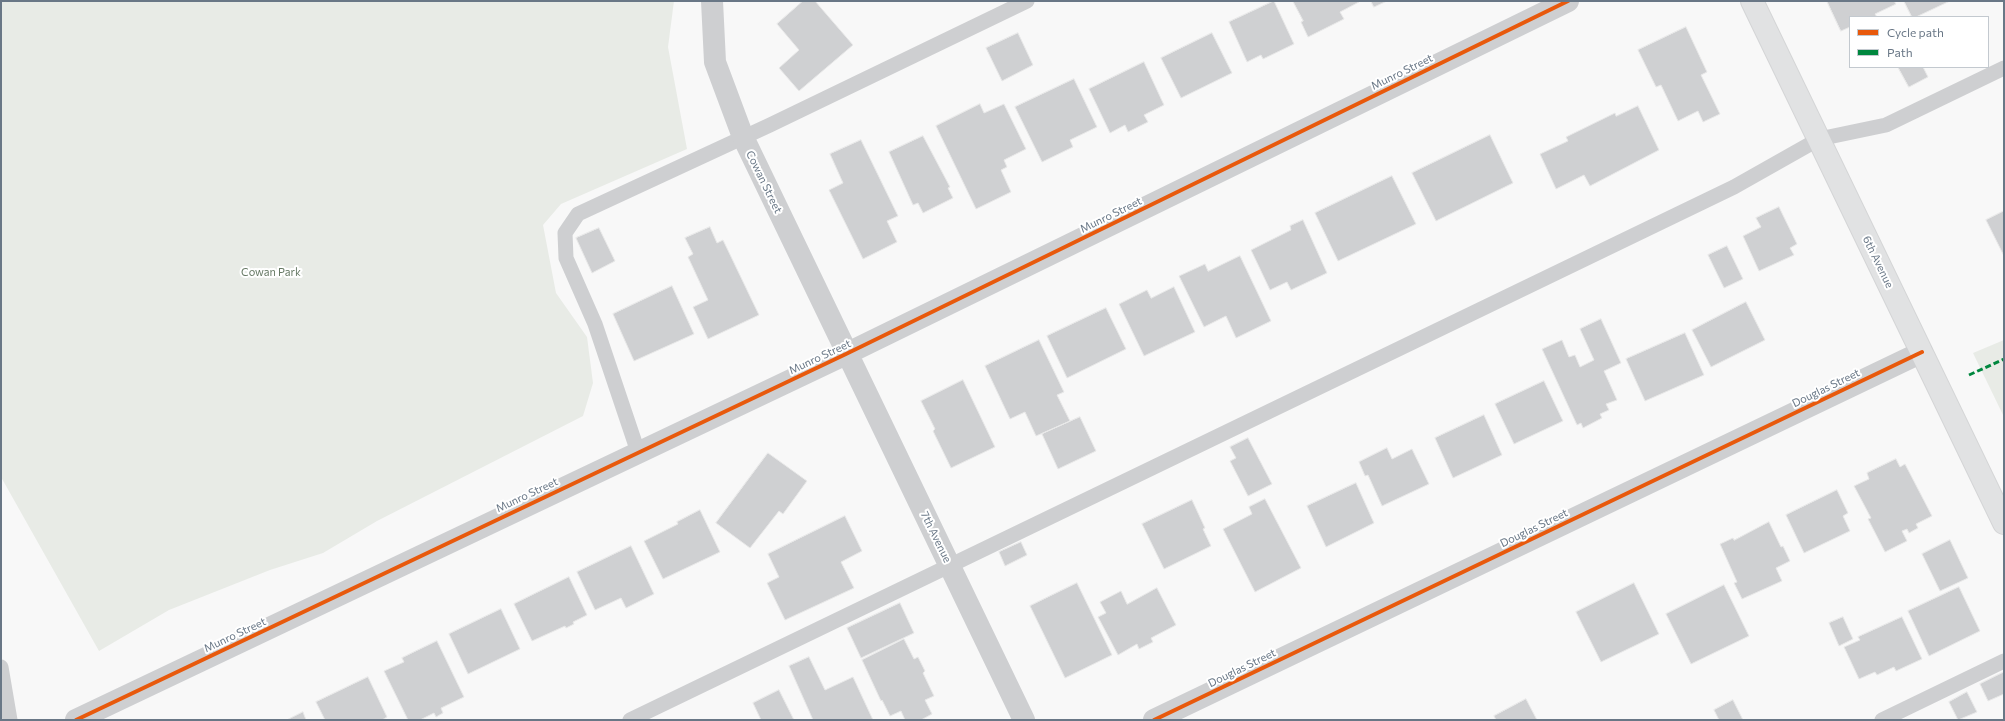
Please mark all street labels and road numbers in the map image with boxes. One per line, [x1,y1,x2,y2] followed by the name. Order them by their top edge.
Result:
[1369,51,1435,93] street label: Munro Street
[743,149,785,215] street label: Cowan Street
[1078,194,1144,236] street label: Munro Street
[1860,234,1896,290] street label: 6th Avenue
[787,337,853,377] street label: Munro Street
[1790,366,1862,410] street label: Douglas Street
[494,475,560,515] street label: Munro Street
[1498,506,1570,550] street label: Douglas Street
[918,509,954,565] street label: 7th Avenue
[202,615,268,655] street label: Munro Street
[1206,646,1278,690] street label: Douglas Street

